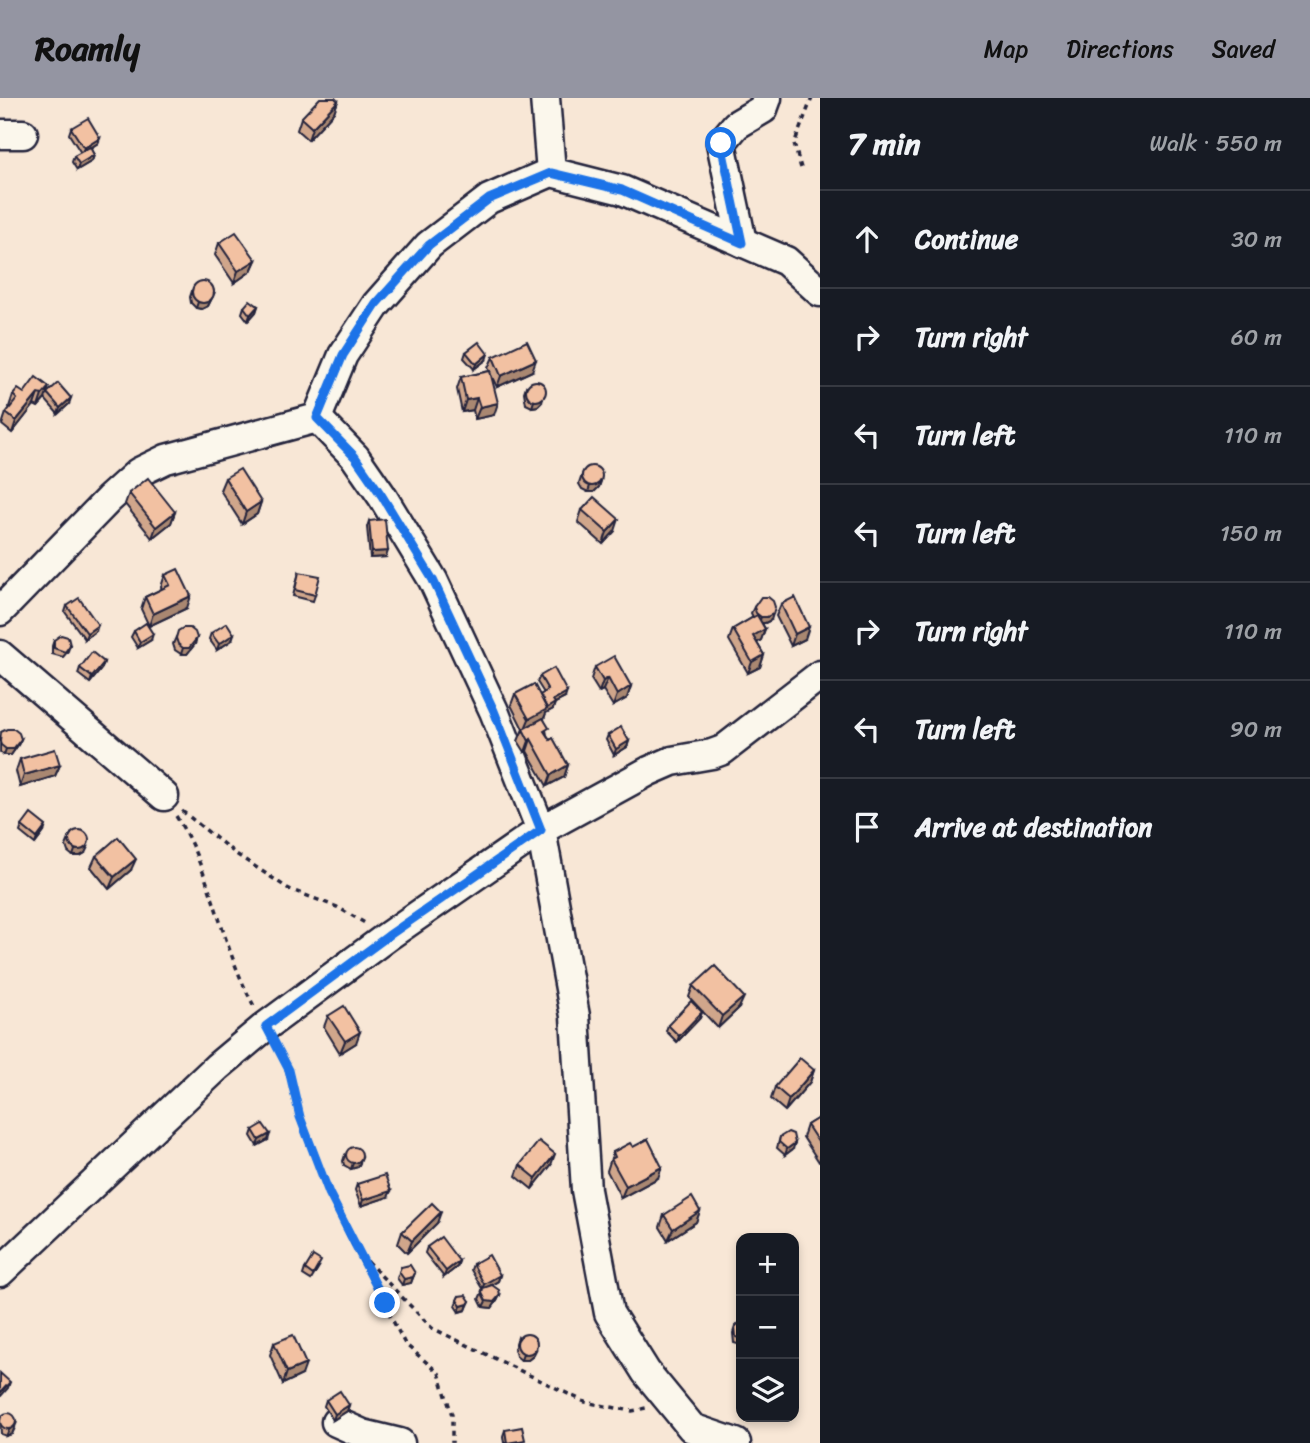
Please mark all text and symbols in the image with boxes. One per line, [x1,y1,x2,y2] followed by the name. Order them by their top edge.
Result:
[35,20,140,78] text: Roamly
[984,28,1028,70] text: Map
[1066,28,1174,70] text: Directions
[1212,28,1275,70] text: Saved
[848,117,920,171] text: 7 min
[1150,123,1282,164] text: Walk · 550 m
[705,127,736,158] route start
[915,216,1018,262] text: Continue
[1231,219,1282,260] text: 30 m
[848,220,886,258] icon: ahead
[915,314,1028,360] text: Turn right
[1231,317,1282,358] text: 60 m
[848,318,886,356] icon: right
[915,412,1015,458] text: Turn left
[1224,415,1282,456] text: 110 m
[848,416,886,454] icon: left
[915,510,1015,556] text: Turn left
[1220,513,1282,554] text: 150 m
[848,514,886,552] icon: left
[915,608,1028,654] text: Turn right
[1224,611,1282,652] text: 110 m
[848,612,886,650] icon: right
[915,706,1015,752] text: Turn left
[1230,709,1282,750] text: 90 m
[848,710,886,748] icon: left
[915,804,1152,850] text: Arrive at destination
[848,808,886,846] icon: arrive
[736,1233,799,1422] map controls
[736,1233,799,1296] button: +
[369,1287,400,1318] route end
[736,1296,799,1359] button: −
[736,1359,799,1422] button: layers

